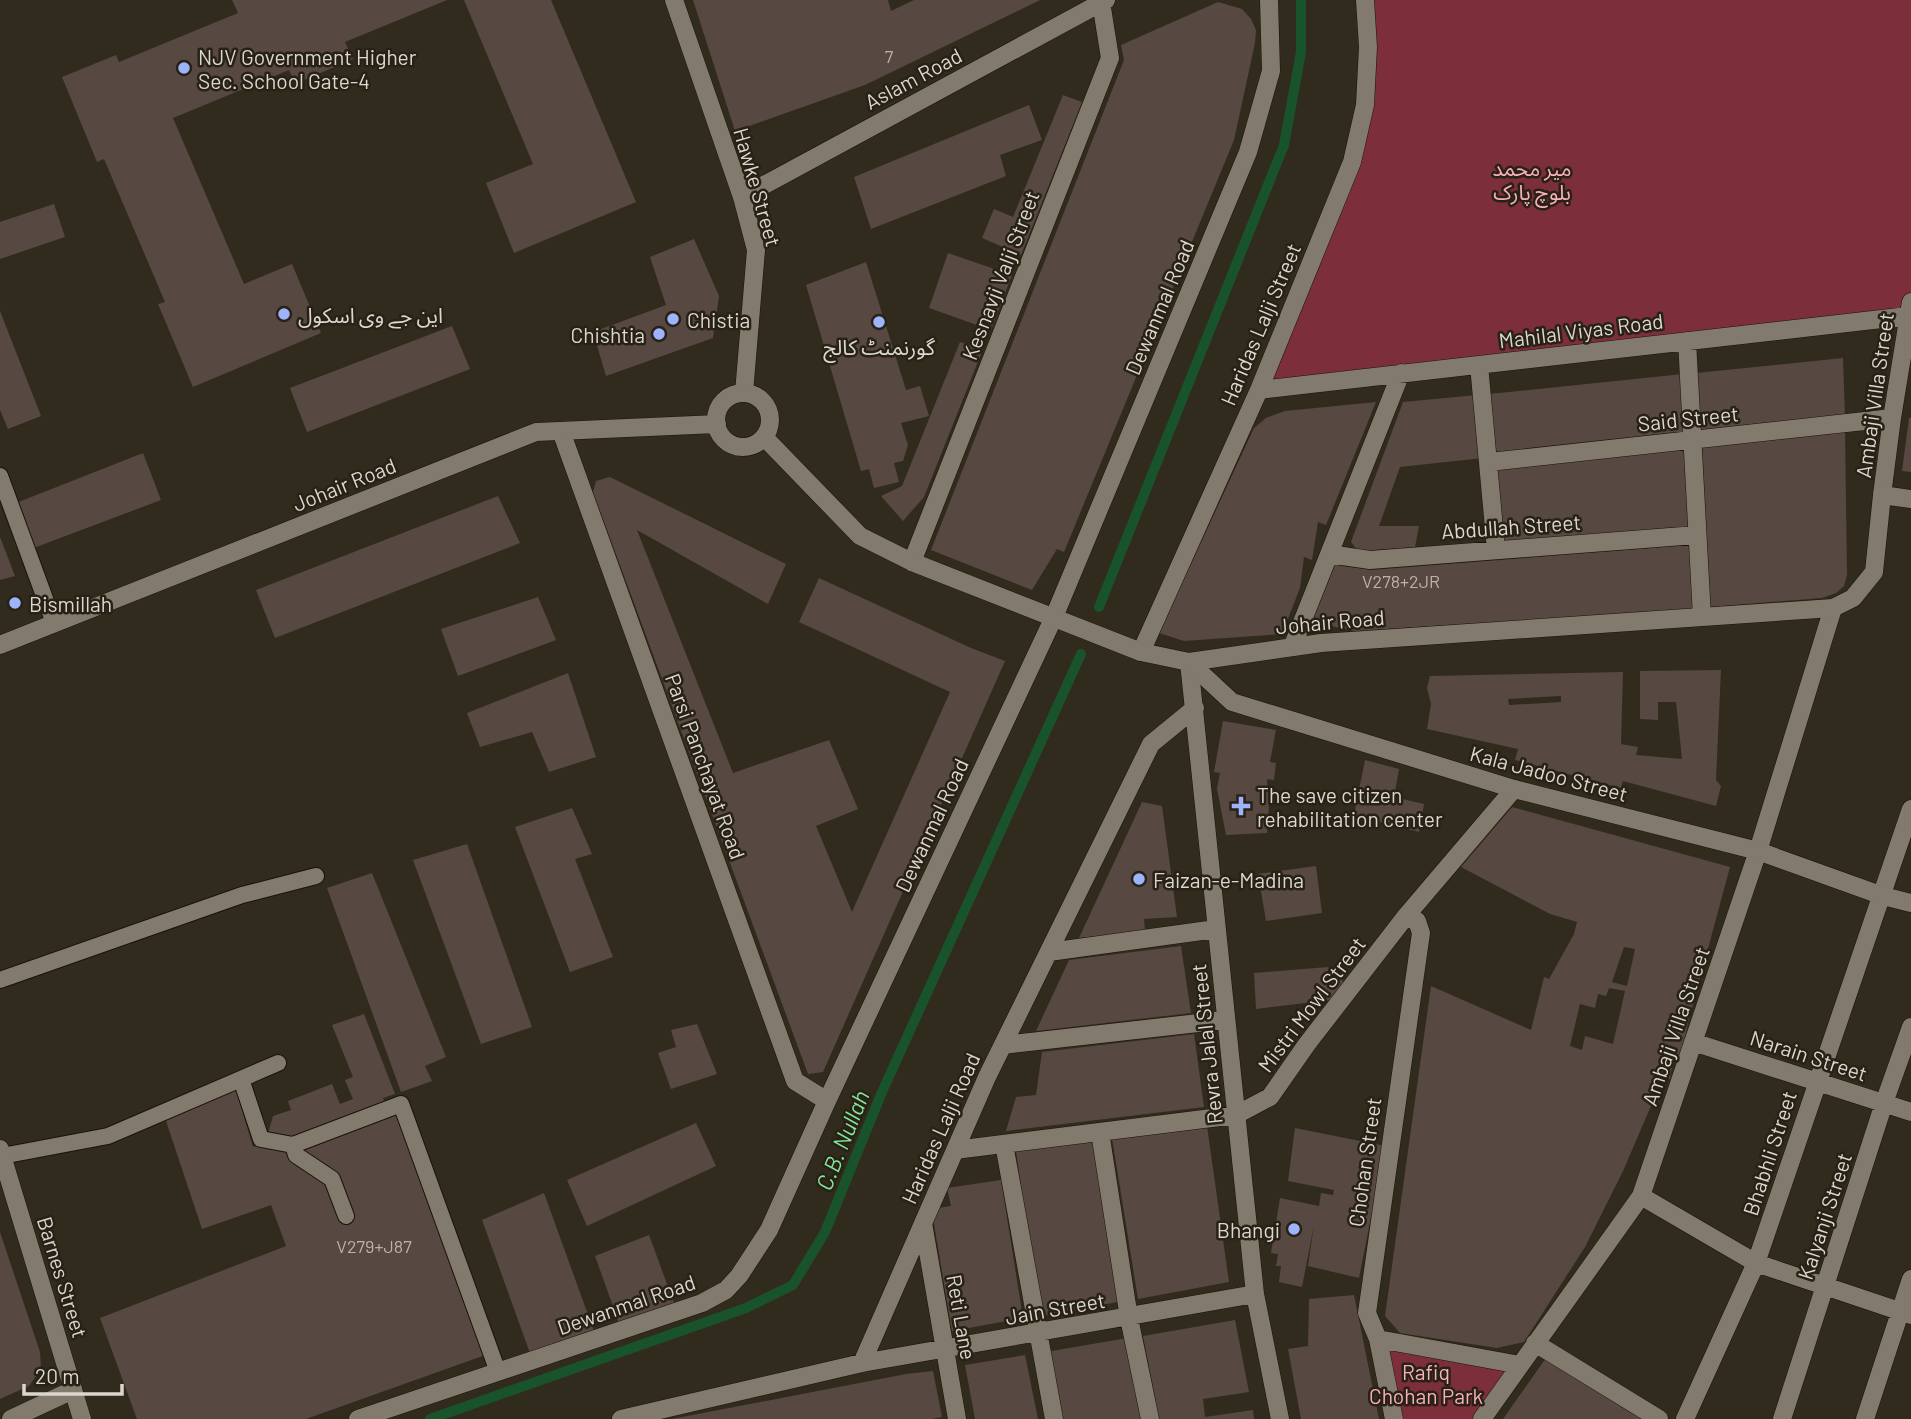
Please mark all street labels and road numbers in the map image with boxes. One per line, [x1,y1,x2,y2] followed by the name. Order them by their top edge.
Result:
[860,42,966,114] street label: Aslam Road
[729,125,787,249] street label: Hawke Street
[956,187,1044,363] street label: Kesnavji Valji Street
[1119,236,1199,378] street label: Dewanmal Road
[1215,239,1305,409] street label: Haridas Lalji Street
[1497,307,1665,353] street label: Mahilal Viyas Road
[1850,311,1898,479] street label: Ambaji Villa Street
[1636,400,1740,436] street label: Said Street
[289,452,399,516] street label: Johair Road
[1440,509,1582,543] street label: Abdullah Street
[1274,604,1386,638] street label: Johair Road
[661,670,751,862] street label: Parsi Panchayat Road
[1467,740,1631,806] street label: Kala Jadoo Street
[889,754,973,896] street label: Dewanmal Road
[1252,931,1370,1077] street label: Mistri Mowl Street
[1636,943,1714,1109] street label: Ambaji Villa Street
[1185,963,1227,1125] street label: Revra Jalal Street
[1747,1024,1871,1086] street label: Narain Street
[896,1049,984,1207] street label: Haridas Lalji Road
[1737,1087,1801,1219] street label: Bhabhli Street
[1343,1096,1385,1228] street label: Chohan Street
[1792,1149,1856,1283] street label: Kalyanji Street
[33,1213,93,1341] street label: Barnes Street
[554,1269,698,1339] street label: Dewanmal Road
[942,1272,982,1362] street label: Reti Lane
[1003,1287,1107,1329] street label: Jain Street

